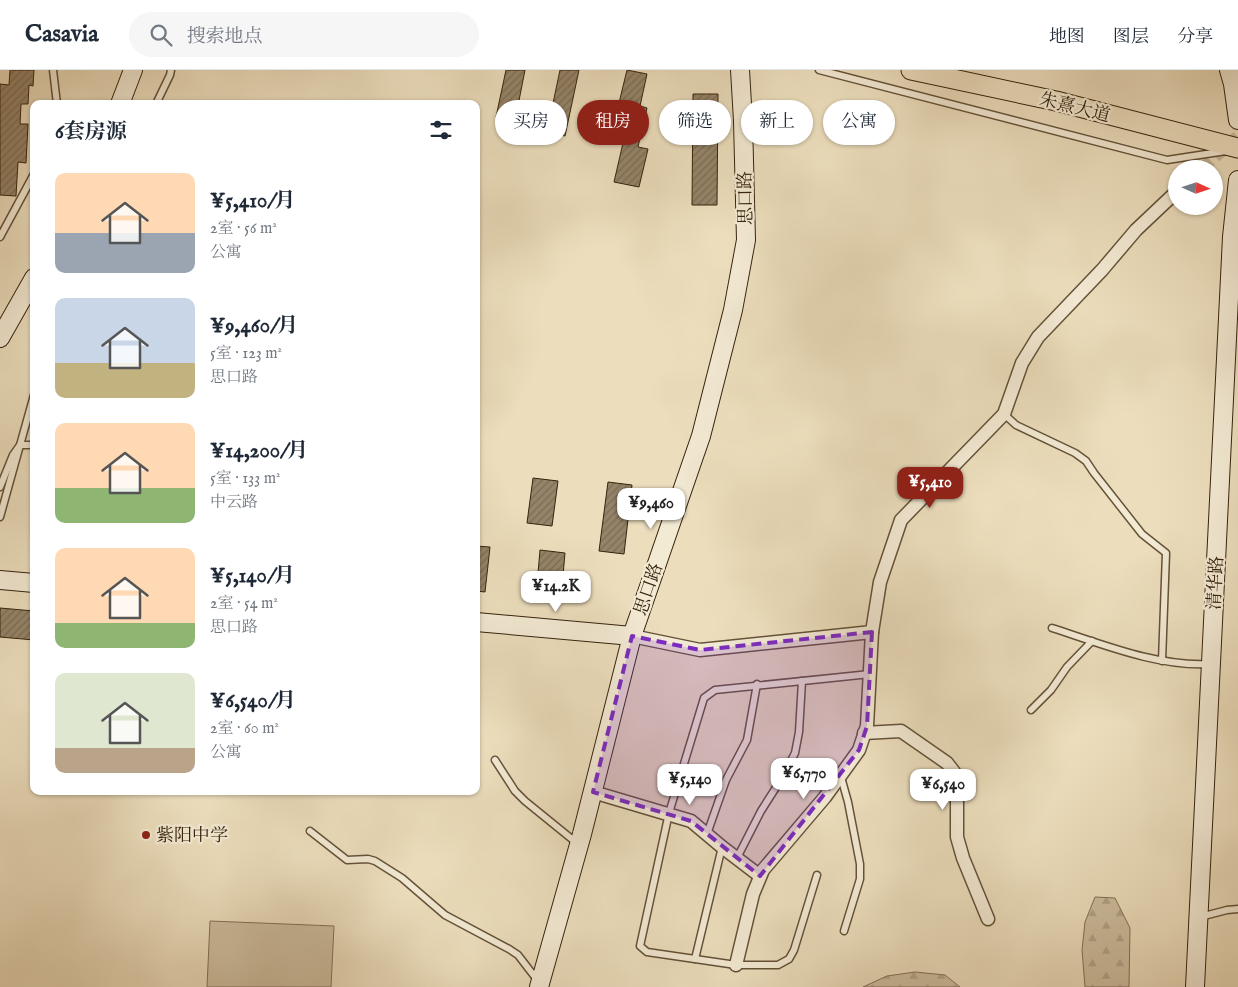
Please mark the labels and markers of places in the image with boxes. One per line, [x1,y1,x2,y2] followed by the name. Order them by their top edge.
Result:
[889,466,971,509] pin: ¥5,410
[610,488,692,530] pin: ¥9,460
[515,570,597,613] pin: ¥14.2K
[763,758,845,800] pin: ¥6,770
[649,764,731,806] pin: ¥5,140
[902,768,984,811] pin: ¥6,540
[156,825,228,848] place label: 紫阳中学
[140,829,152,841] marker: 紫阳中学

